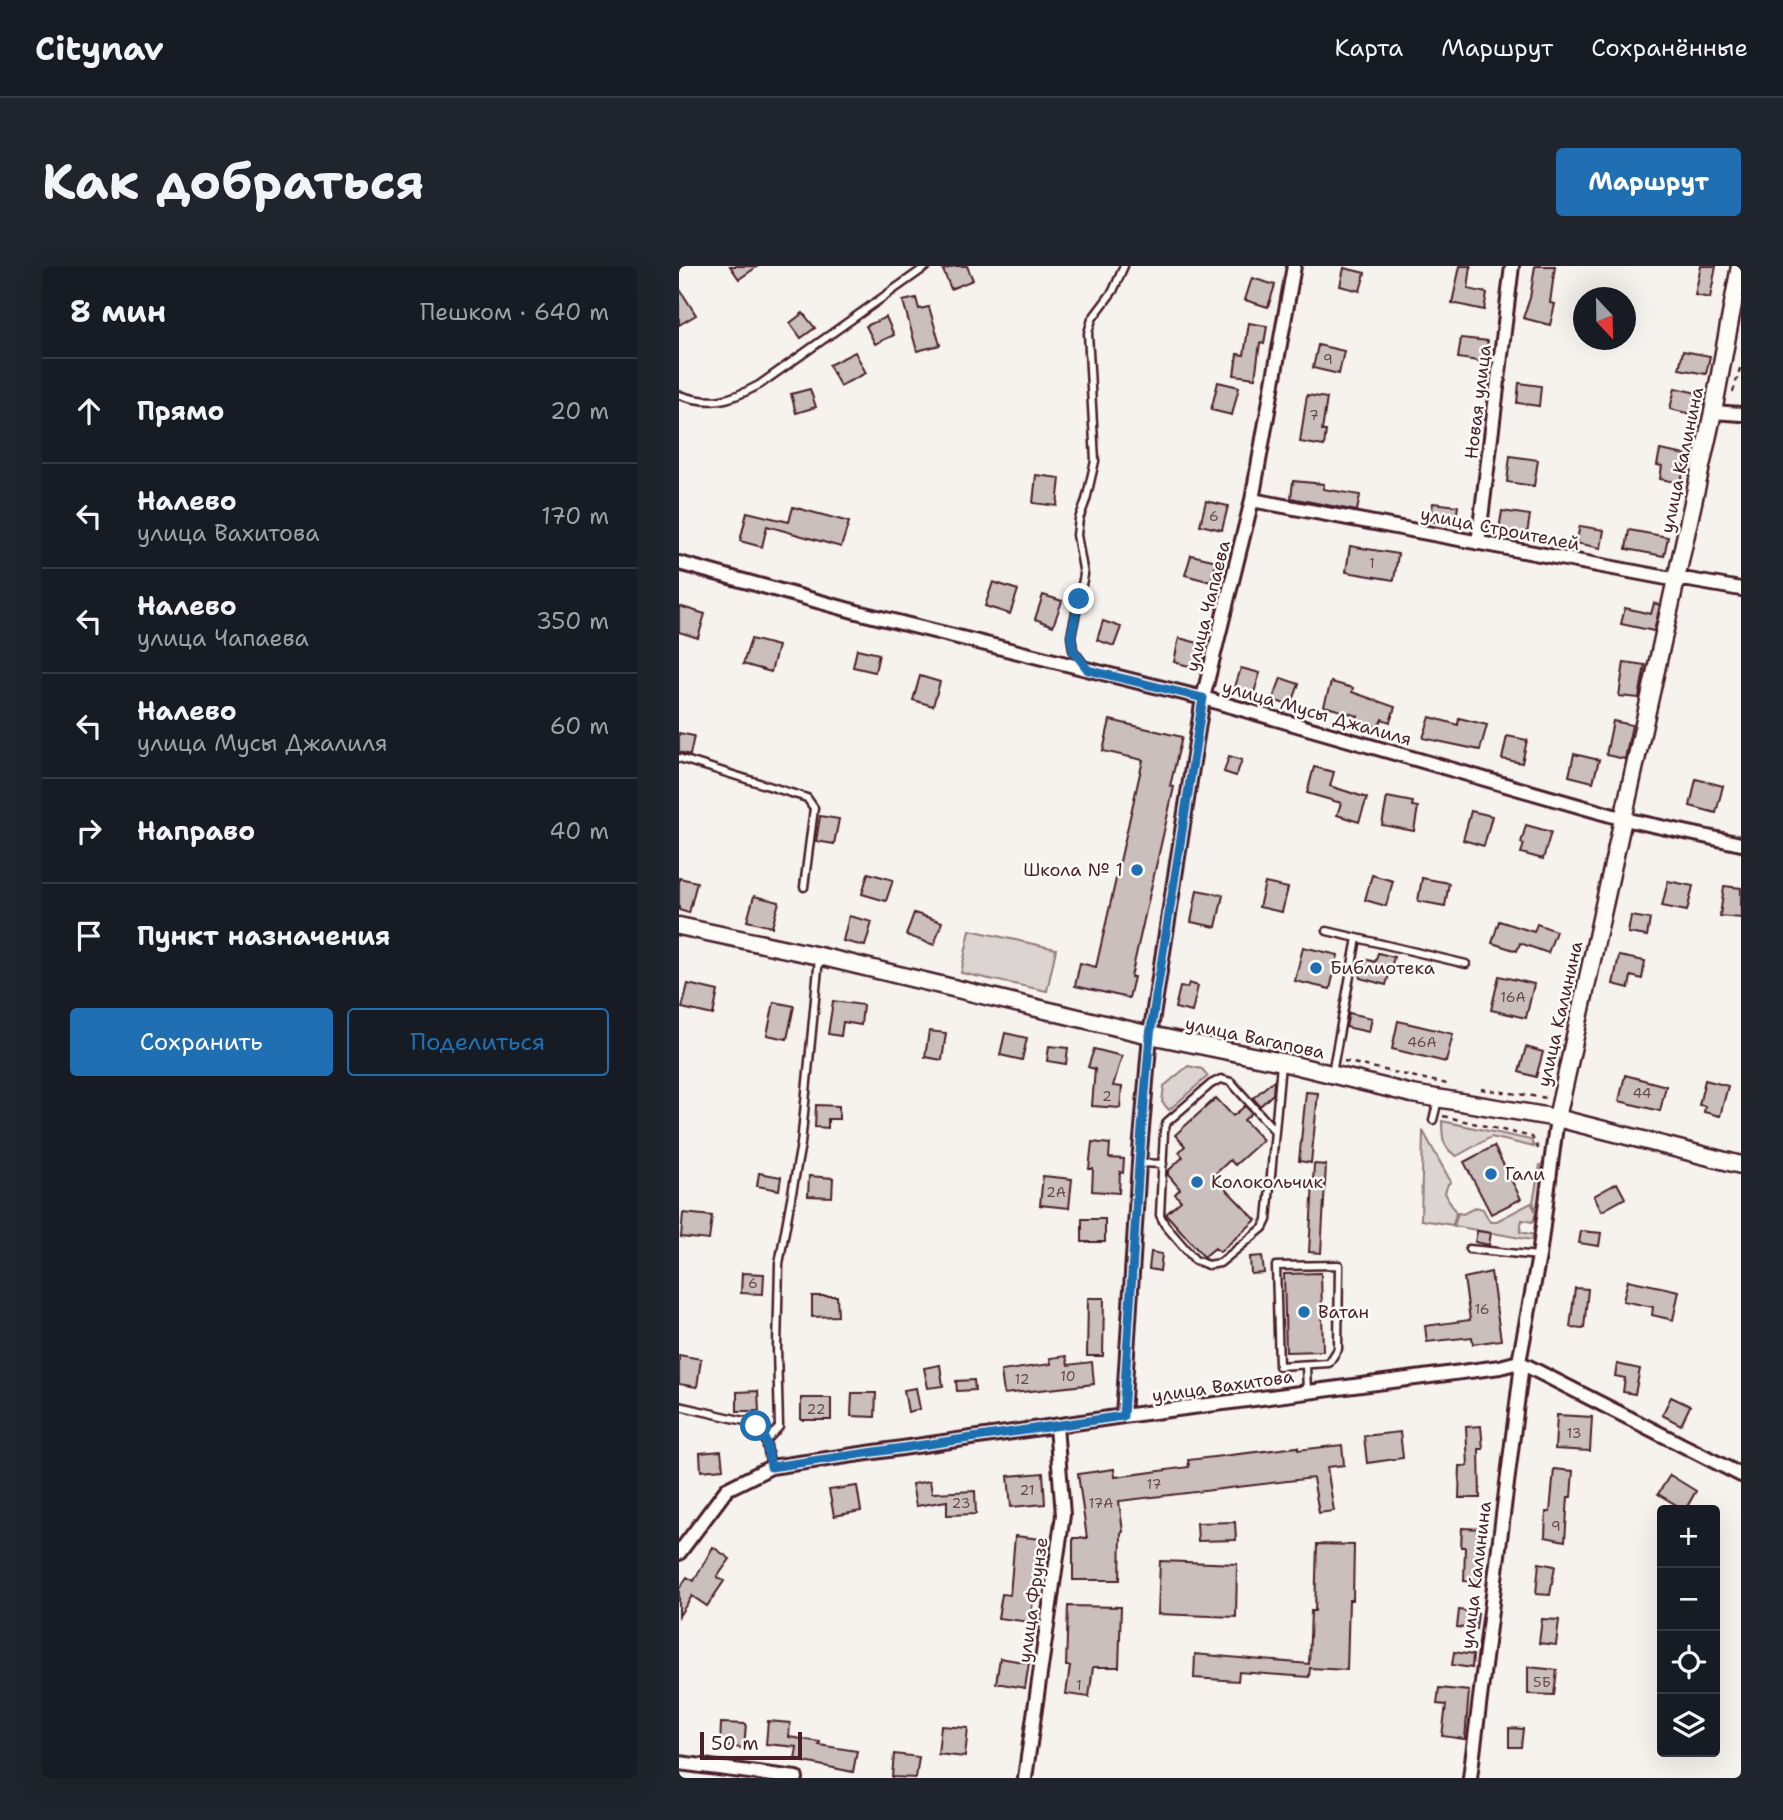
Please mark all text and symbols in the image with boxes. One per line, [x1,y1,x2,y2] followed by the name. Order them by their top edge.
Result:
[35,26,164,71] text: Citynav
[1335,32,1403,64] text: Карта
[1441,32,1553,64] text: Маршрут
[1591,32,1748,64] text: Сохранённые
[1556,148,1741,216] button: Маршрут
[42,149,424,215] text: Как добраться
[1573,287,1636,350] north arrow
[70,291,166,332] text: 8 мин
[420,297,609,327] text: Пешком · 640 m
[1459,343,1497,461] street label: Новая улица
[1323,350,1333,368] house number: 9
[1655,385,1709,535] street label: улица Калинина
[70,392,108,430] icon: ahead
[137,393,225,428] text: Прямо
[550,396,609,426] text: 20 m
[1309,406,1319,424] house number: 7
[137,483,237,518] text: Налево
[70,497,108,535] icon: left
[541,501,609,531] text: 170 m
[1418,502,1582,556] street label: улица Строителей
[1209,507,1219,525] house number: 6
[137,518,319,548] text: улица Вахитова
[1180,538,1236,674] street label: улица Чапаева
[1369,554,1375,572] house number: 1
[1063,583,1094,614] route end
[137,588,237,623] text: Налево
[70,602,108,640] icon: left
[536,606,609,636] text: 350 m
[137,623,309,653] text: улица Чапаева
[1219,674,1415,752] street label: улица Мусы Джалиля
[137,693,237,728] text: Налево
[70,707,108,745] icon: left
[550,711,609,741] text: 60 m
[137,728,388,758] text: улица Мусы Джалиля
[70,812,108,850] icon: right
[137,813,255,848] text: Направо
[549,816,609,846] text: 40 m
[1023,858,1123,882] place label: Школа № 1
[1129,862,1145,878] marker: Школа № 1
[70,917,108,955] icon: arrive
[137,918,390,953] text: Пункт назначения
[1532,939,1588,1089] street label: улица Калинина
[1330,956,1435,980] place label: Библиотека
[1308,960,1324,976] marker: Библиотека
[1500,988,1526,1006] house number: 16А
[70,1008,333,1076] button: Сохранить
[347,1008,609,1076] button: Поделиться
[1183,1012,1327,1064] street label: улица Вагапова
[1407,1033,1437,1051] house number: 46А
[1632,1084,1652,1102] house number: 44
[1102,1087,1112,1105] house number: 2
[1505,1162,1545,1186] place label: Гали
[1483,1166,1499,1182] marker: Гали
[1211,1170,1324,1194] place label: Колокольчик
[1189,1174,1205,1190] marker: Колокольчик
[1046,1183,1066,1201] house number: 2А
[748,1274,758,1292] house number: 6
[1318,1300,1369,1324] place label: Ватан
[1474,1300,1490,1318] house number: 16
[1296,1304,1312,1320] marker: Ватан
[1151,1364,1295,1408] street label: улица Вахитова
[1060,1367,1076,1385] house number: 10
[1015,1370,1029,1388] house number: 12
[807,1400,825,1418] house number: 22
[740,1410,771,1441] route start
[1567,1424,1581,1442] house number: 13
[1147,1475,1161,1493] house number: 17
[1020,1481,1034,1499] house number: 21
[952,1494,970,1512] house number: 23
[1088,1494,1114,1512] house number: 17А
[1455,1500,1497,1650] street label: улица Калинина
[1657,1505,1720,1757] map controls
[1657,1505,1720,1568] button: +
[1551,1517,1561,1535] house number: 9
[1012,1536,1054,1664] street label: улица Фрунзе
[1657,1568,1720,1631] button: −
[1657,1631,1720,1694] button: locate
[1533,1673,1551,1691] house number: 5Б
[1076,1676,1082,1694] house number: 1
[1657,1694,1720,1757] button: layers
[700,1729,801,1761] scale bar
[711,1731,759,1756] text: 50 m

